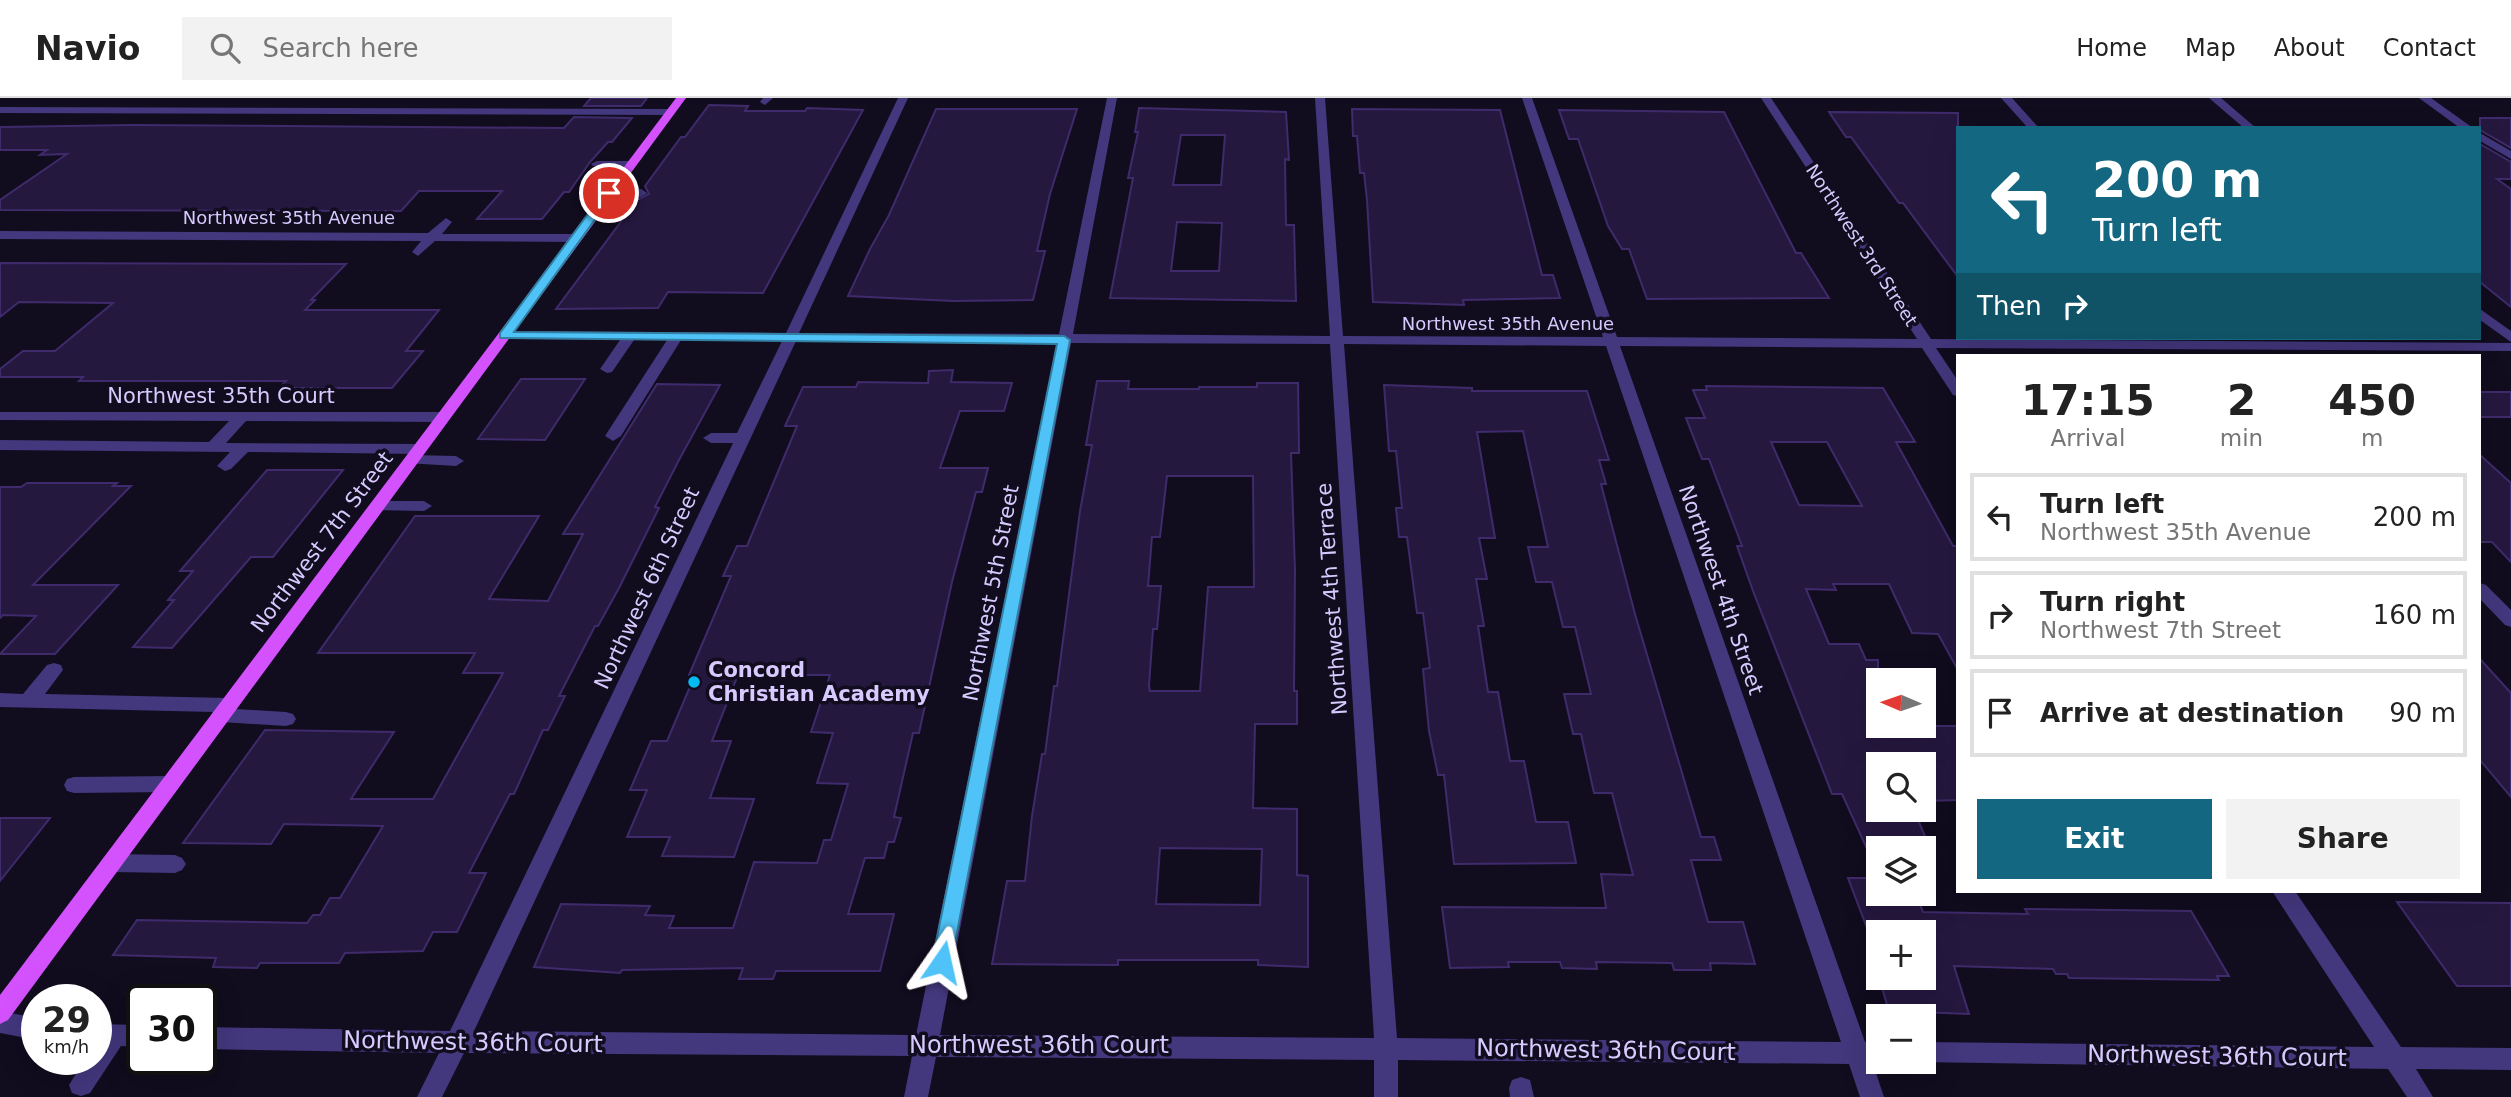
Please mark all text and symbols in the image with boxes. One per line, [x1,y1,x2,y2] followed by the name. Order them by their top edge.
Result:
[182,17,672,80] search box
[35,29,140,68] text: Navio
[206,29,244,67] icon: search
[262,33,419,63] text: Search here
[2076,34,2147,62] text: Home
[2185,34,2236,62] text: Map
[2274,34,2345,62] text: About
[2383,34,2476,62] text: Contact
[2092,152,2262,209] text: 200 m
[1977,154,2068,245] icon: left
[1802,160,1922,330] street label: Northwest 3rd Street
[579,163,639,223] pin
[590,174,628,212] icon: arrive
[183,207,395,228] street label: Northwest 35th Avenue
[2092,211,2222,249] text: Turn left
[2056,287,2094,325] icon: right
[1977,291,2042,321] text: Then
[1402,313,1614,334] street label: Northwest 35th Avenue
[2021,376,2155,425] text: 17:15
[2227,376,2256,425] text: 2
[2328,376,2416,425] text: 450
[107,384,335,408] street label: Northwest 35th Court
[2051,425,2125,451] text: Arrival
[2220,425,2263,451] text: min
[2361,425,2383,451] text: m
[246,447,398,637] street label: Northwest 7th Street
[1312,482,1352,716] street label: Northwest 4th Terrace
[1674,482,1768,698] street label: Northwest 4th Street
[590,483,704,693] street label: Northwest 6th Street
[958,483,1024,703] street label: Northwest 5th Street
[2040,489,2164,519] text: Turn left
[1981,498,2019,536] icon: left
[2373,502,2456,532] text: 200 m
[2040,519,2311,545] text: Northwest 35th Avenue
[2040,587,2185,617] text: Turn right
[1981,596,2019,634] icon: right
[2373,600,2456,630] text: 160 m
[2040,617,2281,643] text: Northwest 7th Street
[708,658,930,706] place label: Concord Christian Academy
[1866,668,1936,738] north arrow
[1866,668,1936,1074] map controls
[686,674,702,690] marker: Concord Christian Academy
[1981,694,2019,732] icon: arrive
[2040,698,2344,728] text: Arrive at destination
[2389,698,2456,728] text: 90 m
[1866,752,1936,822] button: search
[1977,799,2212,879] button: Exit
[2226,799,2460,879] button: Share
[1866,836,1936,906] button: layers
[1866,920,1936,990] button: +
[905,925,979,999] position arrow
[126,984,217,1075] speed limit sign: 30
[42,1000,91,1040] text: 29
[1866,1004,1936,1074] button: −
[343,1026,603,1058] street label: Northwest 36th Court
[909,1031,1169,1059] street label: Northwest 36th Court
[1476,1034,1736,1066] street label: Northwest 36th Court
[44,1036,89,1057] text: km/h
[2087,1040,2347,1072] street label: Northwest 36th Court

